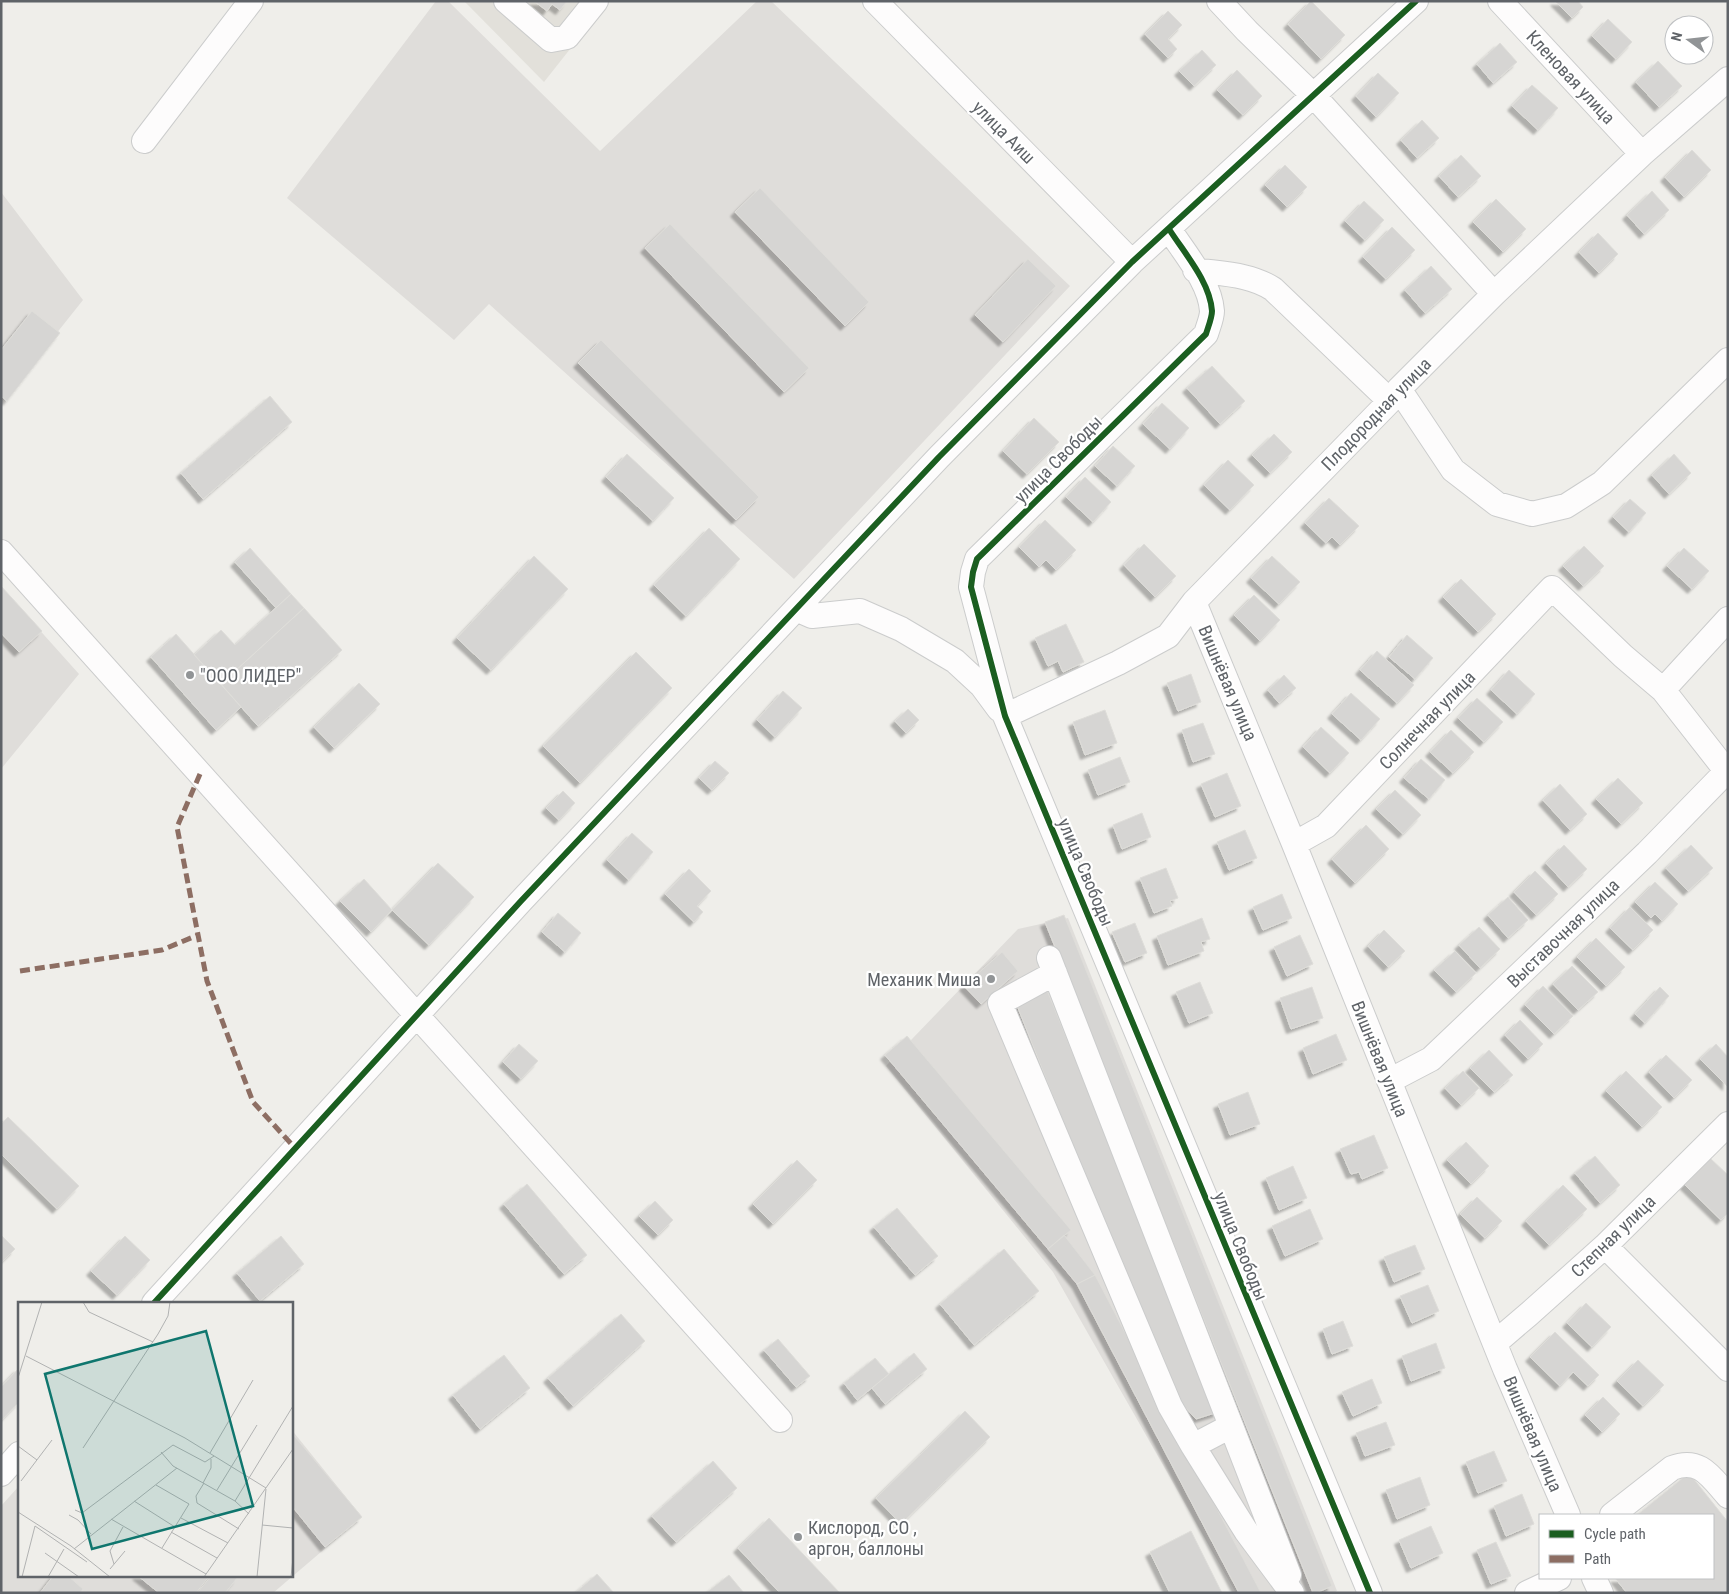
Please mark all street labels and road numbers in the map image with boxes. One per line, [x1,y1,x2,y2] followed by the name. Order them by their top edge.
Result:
[1522,26,1620,128] street label: Кленовая улица
[968,96,1040,168] street label: улица Аиш
[1317,353,1435,475] street label: Плодородная улица
[1010,411,1106,507] street label: улица Свободы
[1194,622,1262,744] street label: Вишнёвая улица
[1375,666,1479,774] street label: Солнечная улица
[1054,815,1118,929] street label: улица Свободы
[1503,874,1623,992] street label: Выставочная улица
[1347,998,1413,1120] street label: Вишнёвая улица
[1210,1189,1272,1303] street label: улица Свободы
[1567,1191,1659,1281] street label: Степная улица
[1499,1373,1567,1495] street label: Вишнёвая улица

